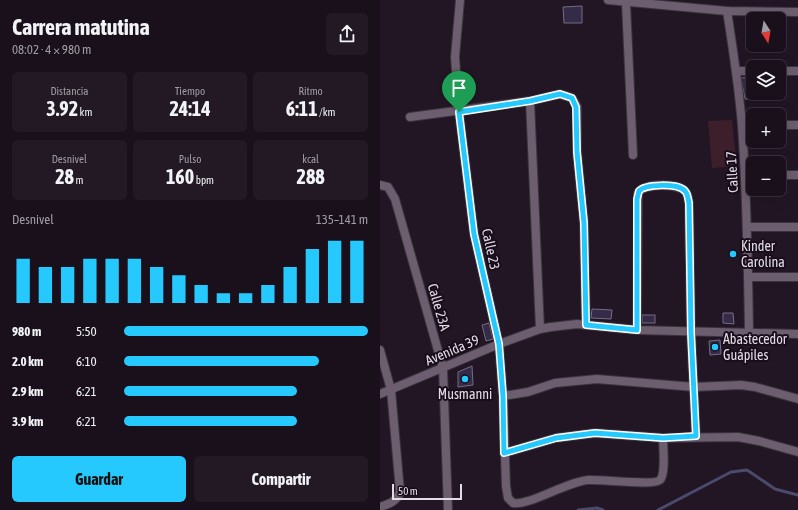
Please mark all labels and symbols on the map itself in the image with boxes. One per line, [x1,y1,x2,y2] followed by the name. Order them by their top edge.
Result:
[746,12,786,52] north arrow
[442,71,476,112] pin
[723,151,741,193] street label: Calle 17
[479,227,503,271] street label: Calle 23
[741,238,785,270] place label: Kinder Carolina
[728,249,738,259] marker: Kinder Carolina
[425,282,453,333] street label: Calle 23A
[423,331,481,369] street label: Avenida 39
[723,331,788,363] place label: Abastecedor Guápiles
[710,342,720,352] marker: Abastecedor Guápiles
[460,374,470,384] marker: Musmanni
[438,386,492,402] place label: Musmanni
[392,482,462,501] scale bar

